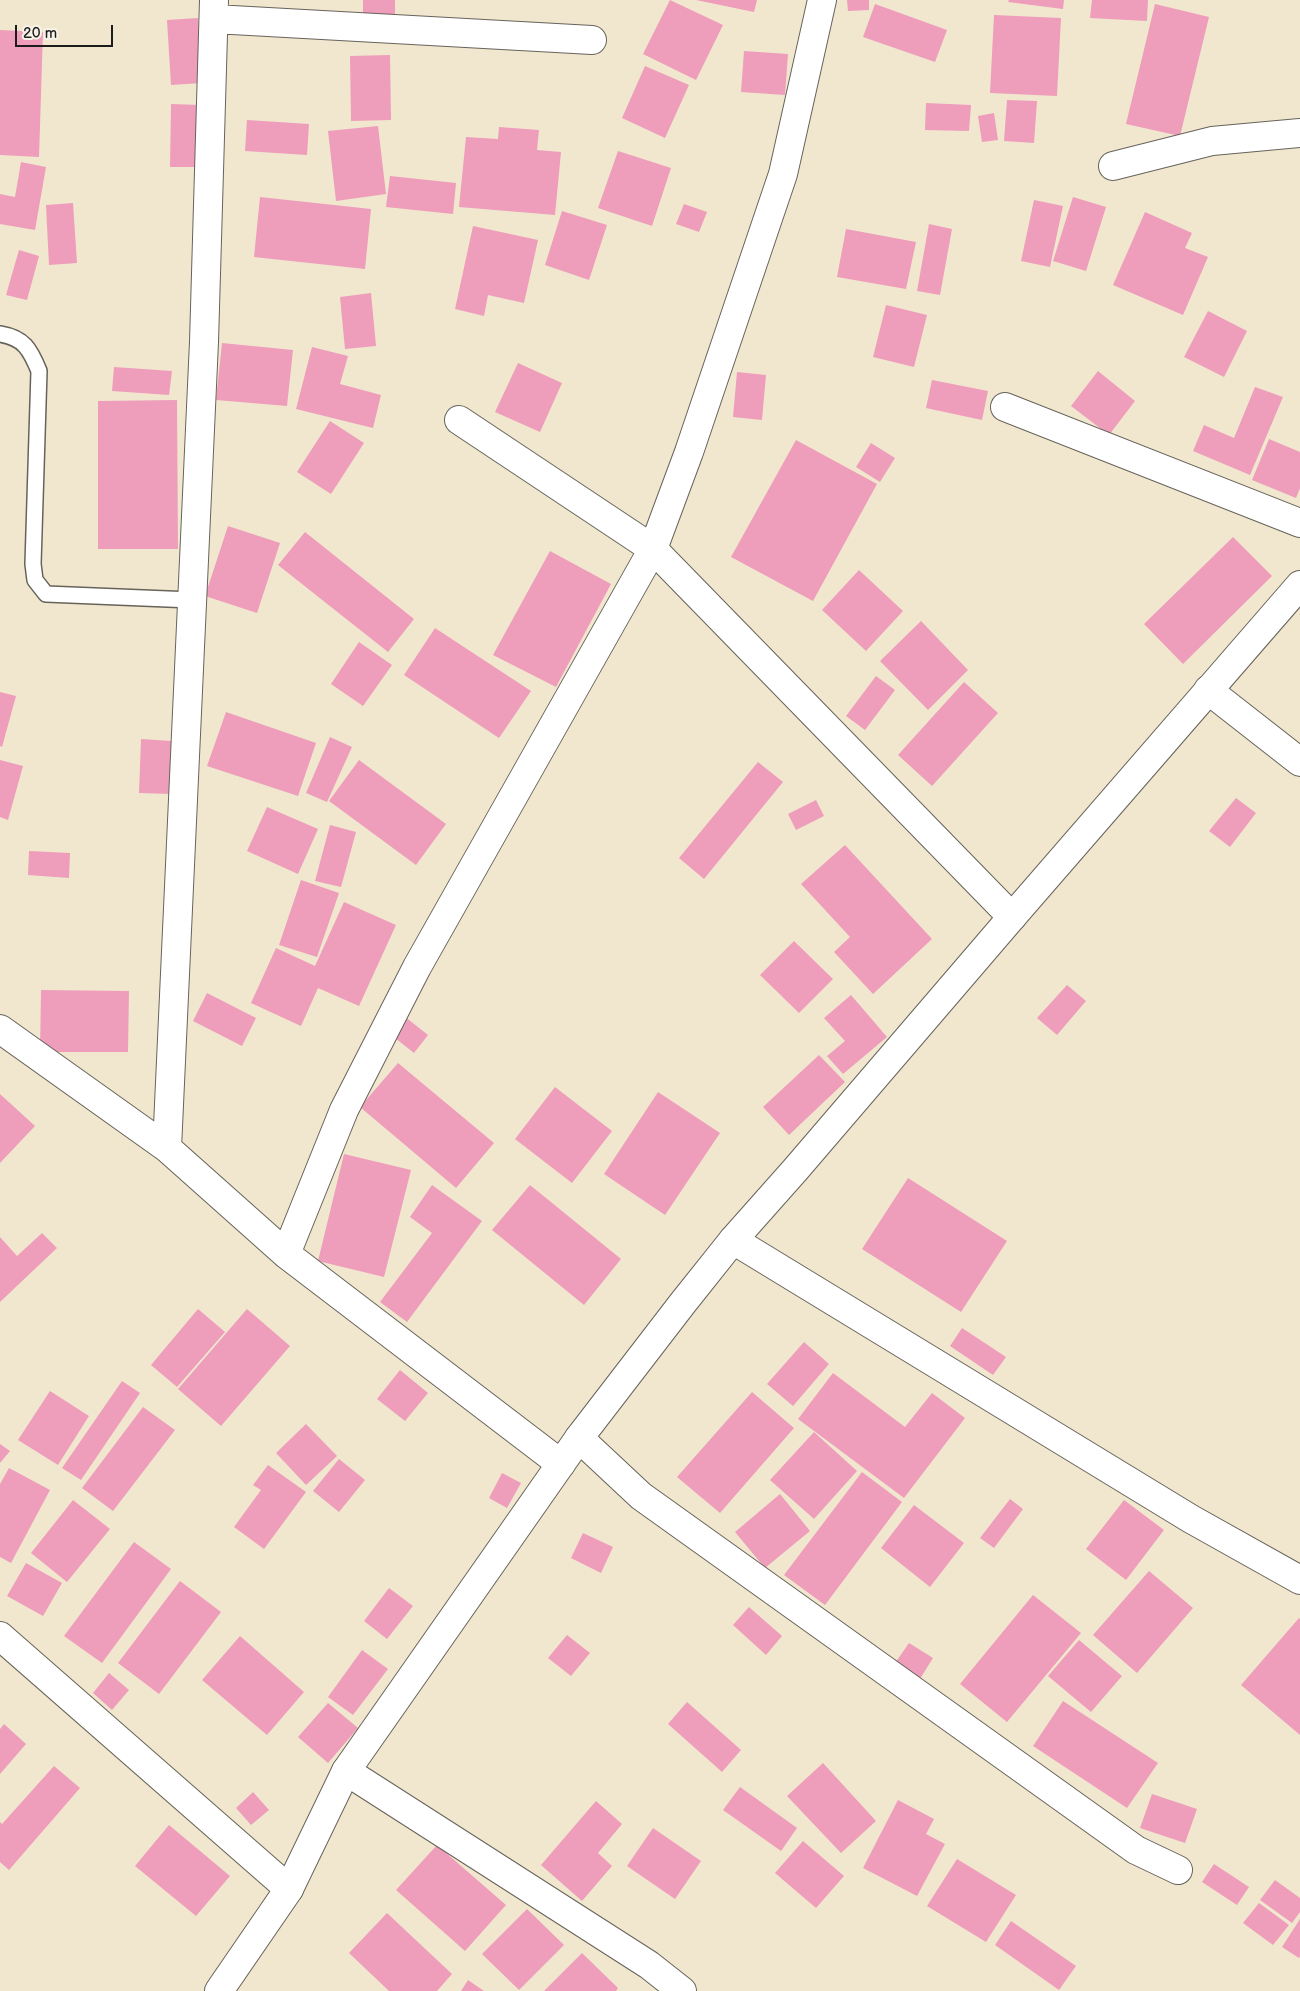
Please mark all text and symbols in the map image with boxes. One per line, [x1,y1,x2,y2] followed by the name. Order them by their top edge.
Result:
[18,15,115,47] scale bar
[23,24,57,43] text: 20 m

